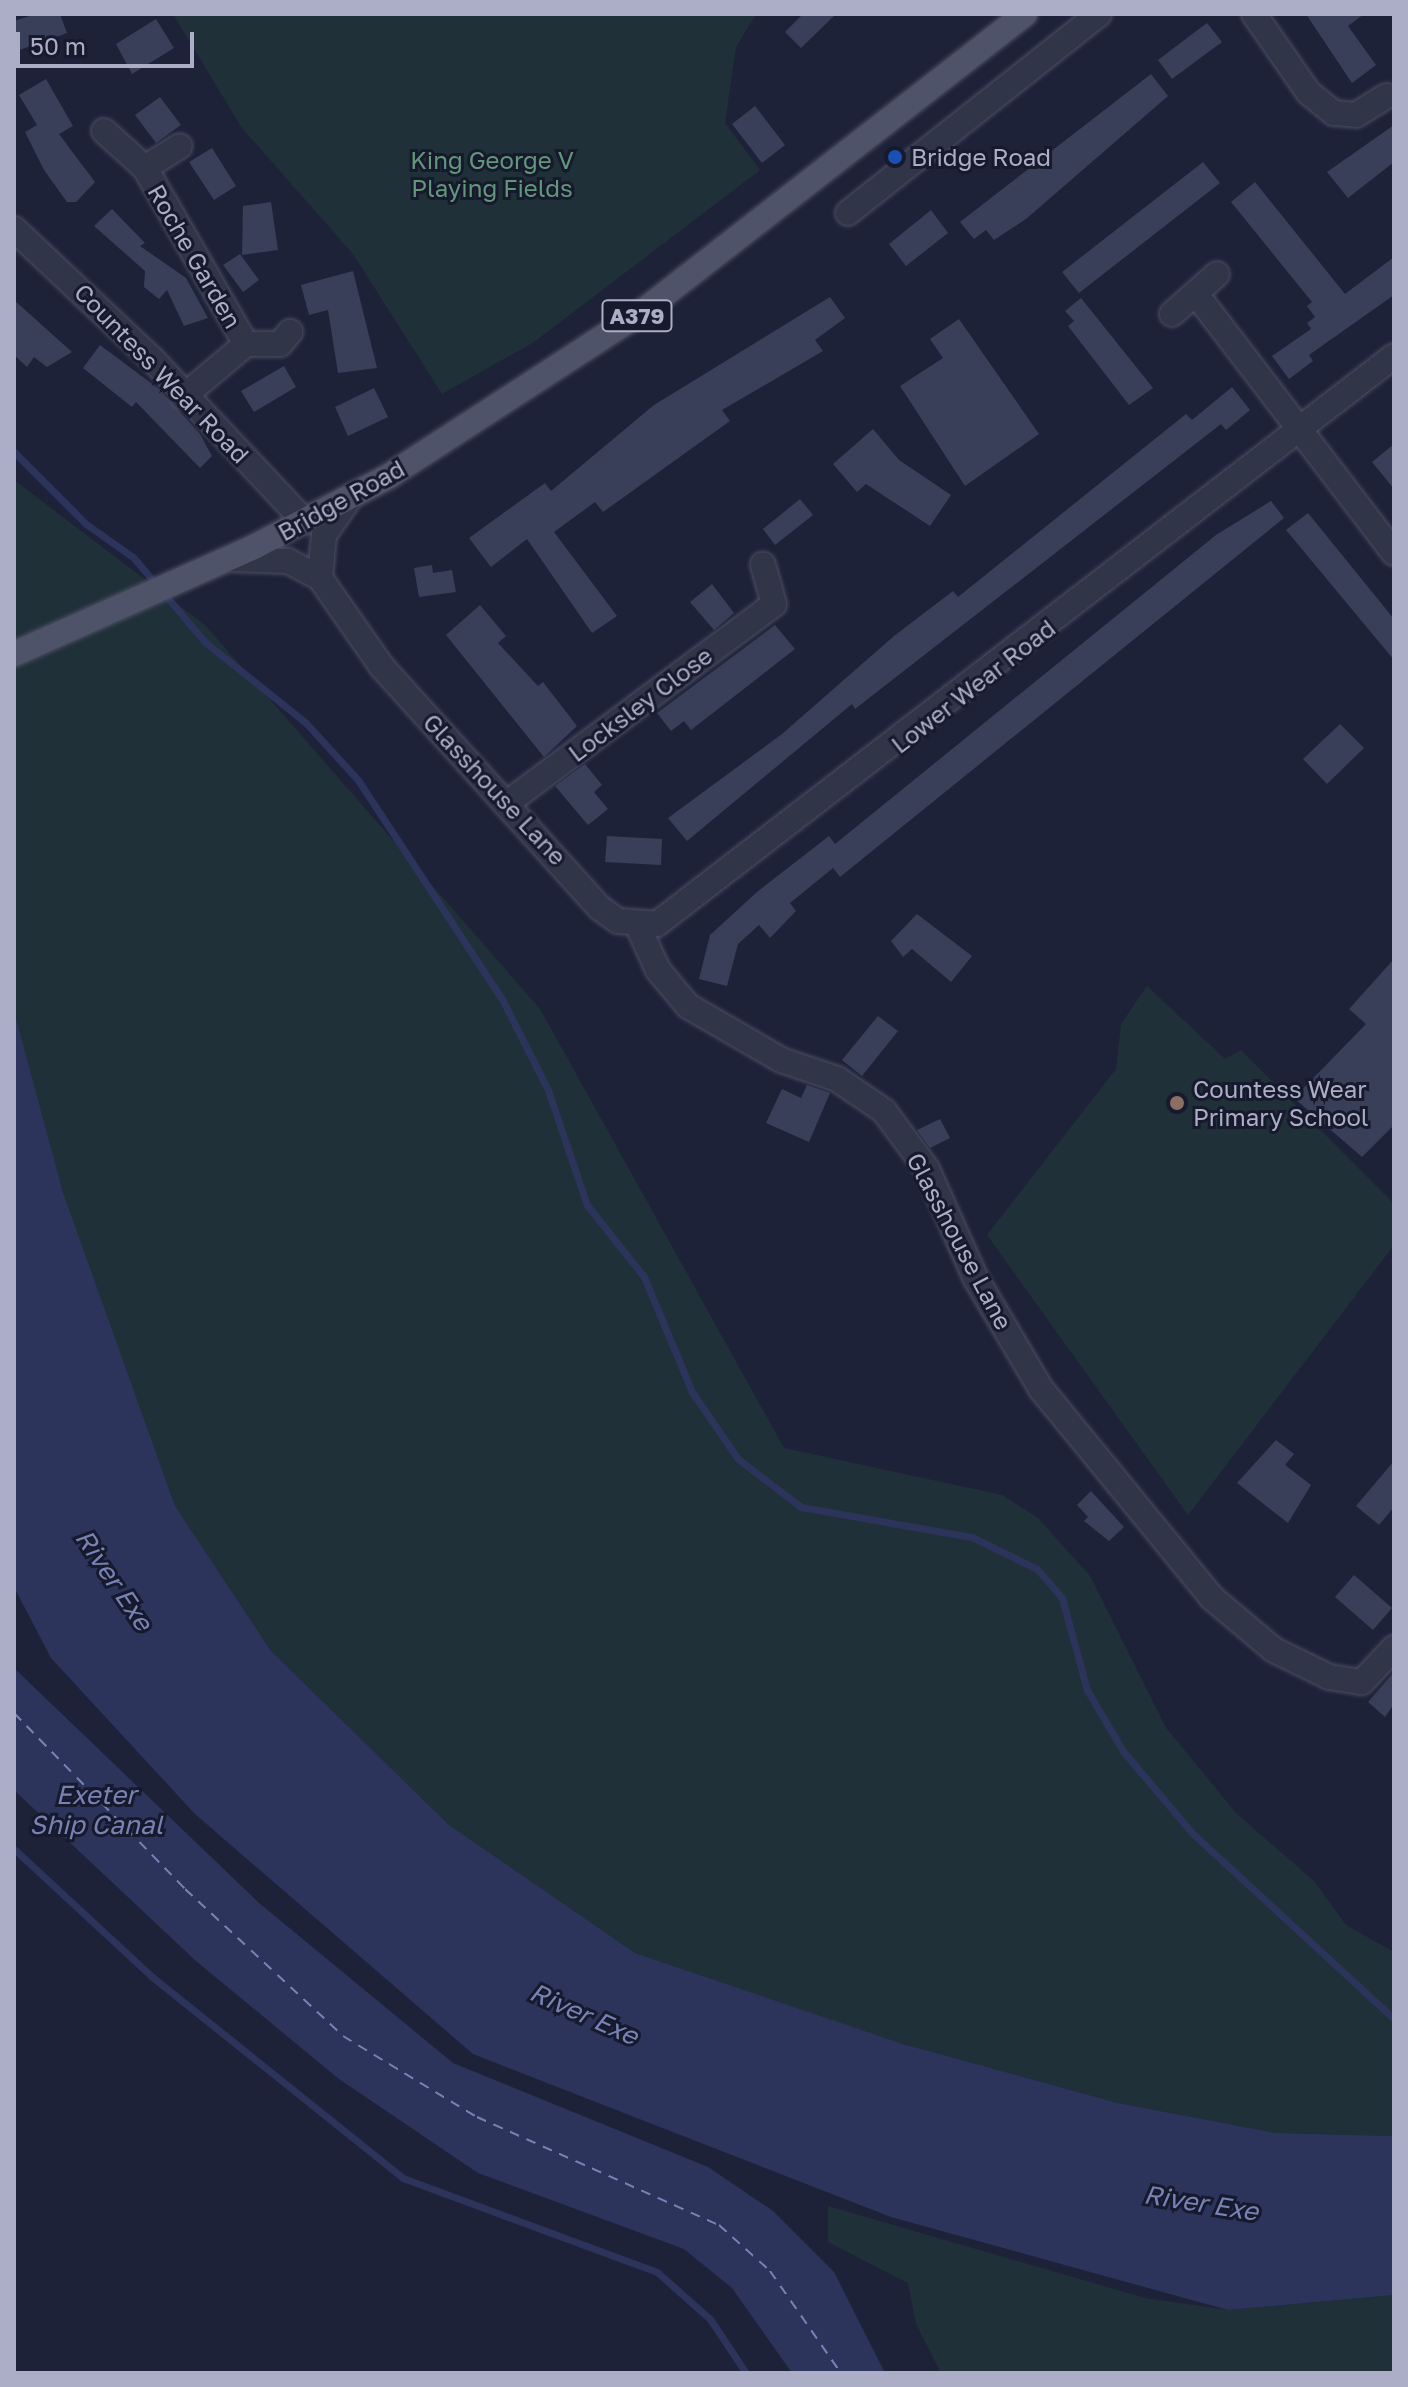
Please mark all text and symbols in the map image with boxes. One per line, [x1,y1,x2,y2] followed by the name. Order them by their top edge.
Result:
[20,16,198,66] scale bar
[30,31,86,60] text: 50 m
[911,143,1051,171] place label: Bridge Road
[410,146,574,202] park label: King George V Playing Fields
[886,148,904,166] marker: Bridge Road
[142,179,248,333] street label: Roche Garden
[69,277,255,469] street label: Countess Wear Road
[601,298,673,334] road number: A379
[273,453,409,547] street label: Bridge Road
[885,613,1061,759] street label: Lower Wear Road
[563,641,717,767] street label: Locksley Close
[418,707,572,871] street label: Glasshouse Lane
[1193,1075,1369,1131] place label: Countess Wear Primary School
[1168,1094,1186,1112] marker: Countess Wear Primary School
[901,1148,1019,1334] street label: Glasshouse Lane
[69,1524,159,1636] water label: River Exe
[29,1779,163,1840] water label: Exeter Ship Canal
[525,1976,643,2052] water label: River Exe
[1142,2179,1260,2227] water label: River Exe

